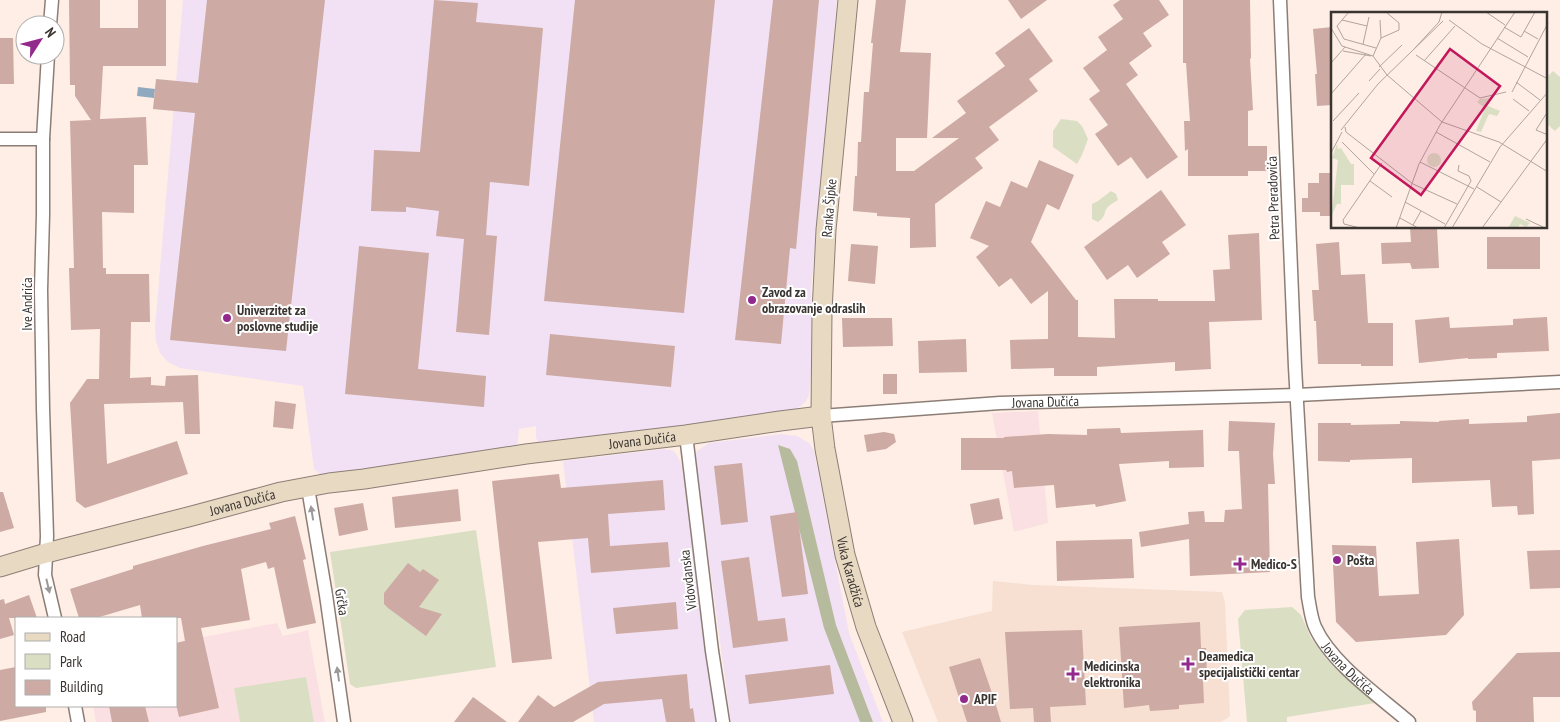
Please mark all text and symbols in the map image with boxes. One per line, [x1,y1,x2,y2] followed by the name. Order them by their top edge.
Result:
[1331,12,1548,229] inset map
[15,15,65,65] north arrow
[41,24,60,41] text: N
[1263,156,1283,240] street label: Petra Preradovića
[817,178,841,238] street label: Ranka Šipke
[18,277,36,331] street label: Ive Andrića
[762,283,865,317] place label: Zavod za obrazovanje odraslih
[746,294,758,306] marker: Zavod za obrazovanje odraslih
[237,301,318,335] place label: Univerzitet za poslovne studije
[221,312,233,324] marker: Univerzitet za poslovne studije
[1011,392,1079,412] street label: Jovana Dučića
[607,427,677,453] street label: Jovana Dučića
[207,485,277,520] street label: Jovana Dučića
[308,505,316,521] one-way arrow
[833,534,869,609] street label: Vuka Karadžića
[675,549,701,612] street label: Vidovdanska
[1347,551,1374,569] place label: Pošta
[1331,554,1343,566] marker: Pošta
[1251,555,1297,573] place label: Medico-S
[1233,557,1247,571] marker: Medico-S
[44,578,52,593] one-way arrow
[331,587,353,617] street label: Grčka
[15,617,178,707] legend
[60,627,86,646] text: Road
[1317,638,1378,699] street label: Jovana Dučića
[1199,647,1300,681] place label: Deamedica specijalistički centar
[60,652,82,671] text: Park
[1084,657,1141,691] place label: Medicinska elektronika
[1181,657,1195,671] marker: Deamedica specijalistički centar
[333,665,341,681] one-way arrow
[1066,667,1080,681] marker: Medicinska elektronika
[60,677,103,696] text: Building
[973,690,997,708] place label: APIF
[958,693,970,705] marker: APIF

